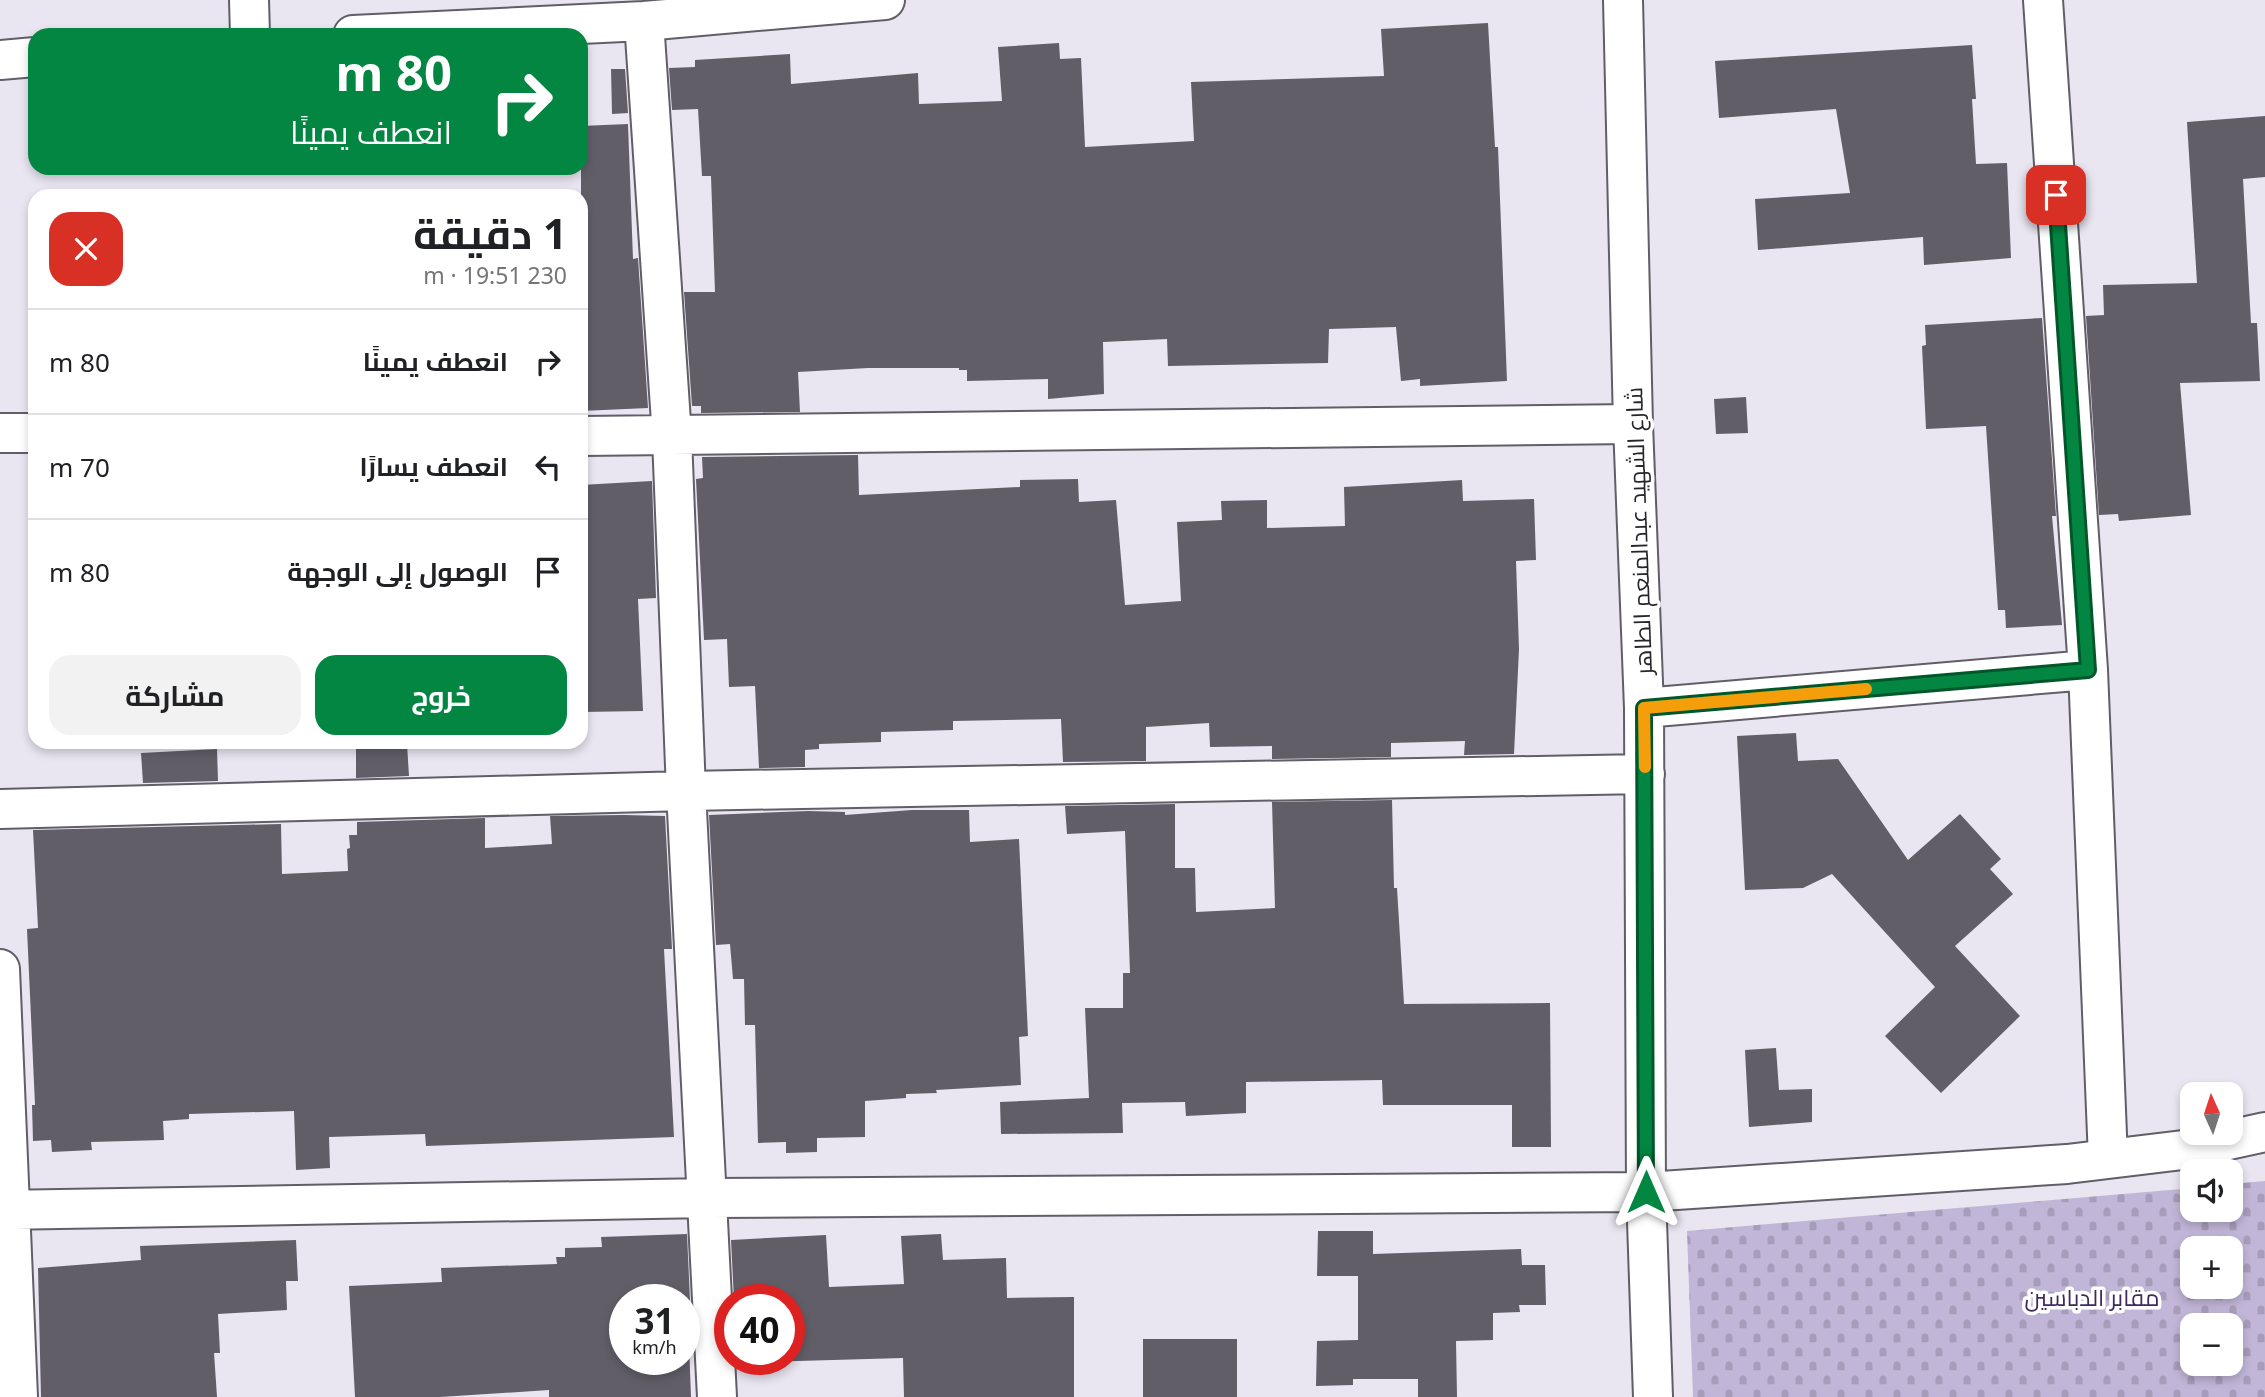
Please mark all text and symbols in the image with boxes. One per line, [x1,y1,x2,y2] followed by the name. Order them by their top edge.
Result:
[335,39,452,105] text: 80 m
[476,56,567,147] icon: right
[290,110,452,153] text: انعطف يمينًا
[2026,165,2086,225] pin
[2037,176,2075,214] icon: arrive
[413,204,567,261] text: 1 دقيقة
[49,212,123,286] button: close
[423,259,567,291] text: 230 m · 19:51
[363,343,508,379] text: انعطف يمينًا
[529,343,567,381] icon: right
[49,344,110,380] text: 80 m
[1617,386,1660,677] street label: شارع الشهيد عبدالمنعم الطاهر
[359,448,508,484] text: انعطف يسارًا
[529,448,567,486] icon: left
[49,449,110,485] text: 70 m
[287,553,508,589] text: الوصول إلى الوجهة
[529,553,567,591] icon: arrive
[49,554,110,590] text: 80 m
[49,655,301,735] button: مشاركة
[315,655,567,735] button: خروج
[2180,1082,2244,1144] north arrow
[2180,1082,2243,1376] map controls
[1609,1155,1683,1229] position arrow
[2180,1159,2243,1222] button: sound
[2180,1236,2243,1299] button: +
[2025,1281,2159,1313] park label: مقابر الدباسين
[714,1284,805,1375] speed limit sign: 40
[634,1297,675,1344] text: 31
[2180,1313,2243,1376] button: −
[632,1335,677,1359] text: km/h

